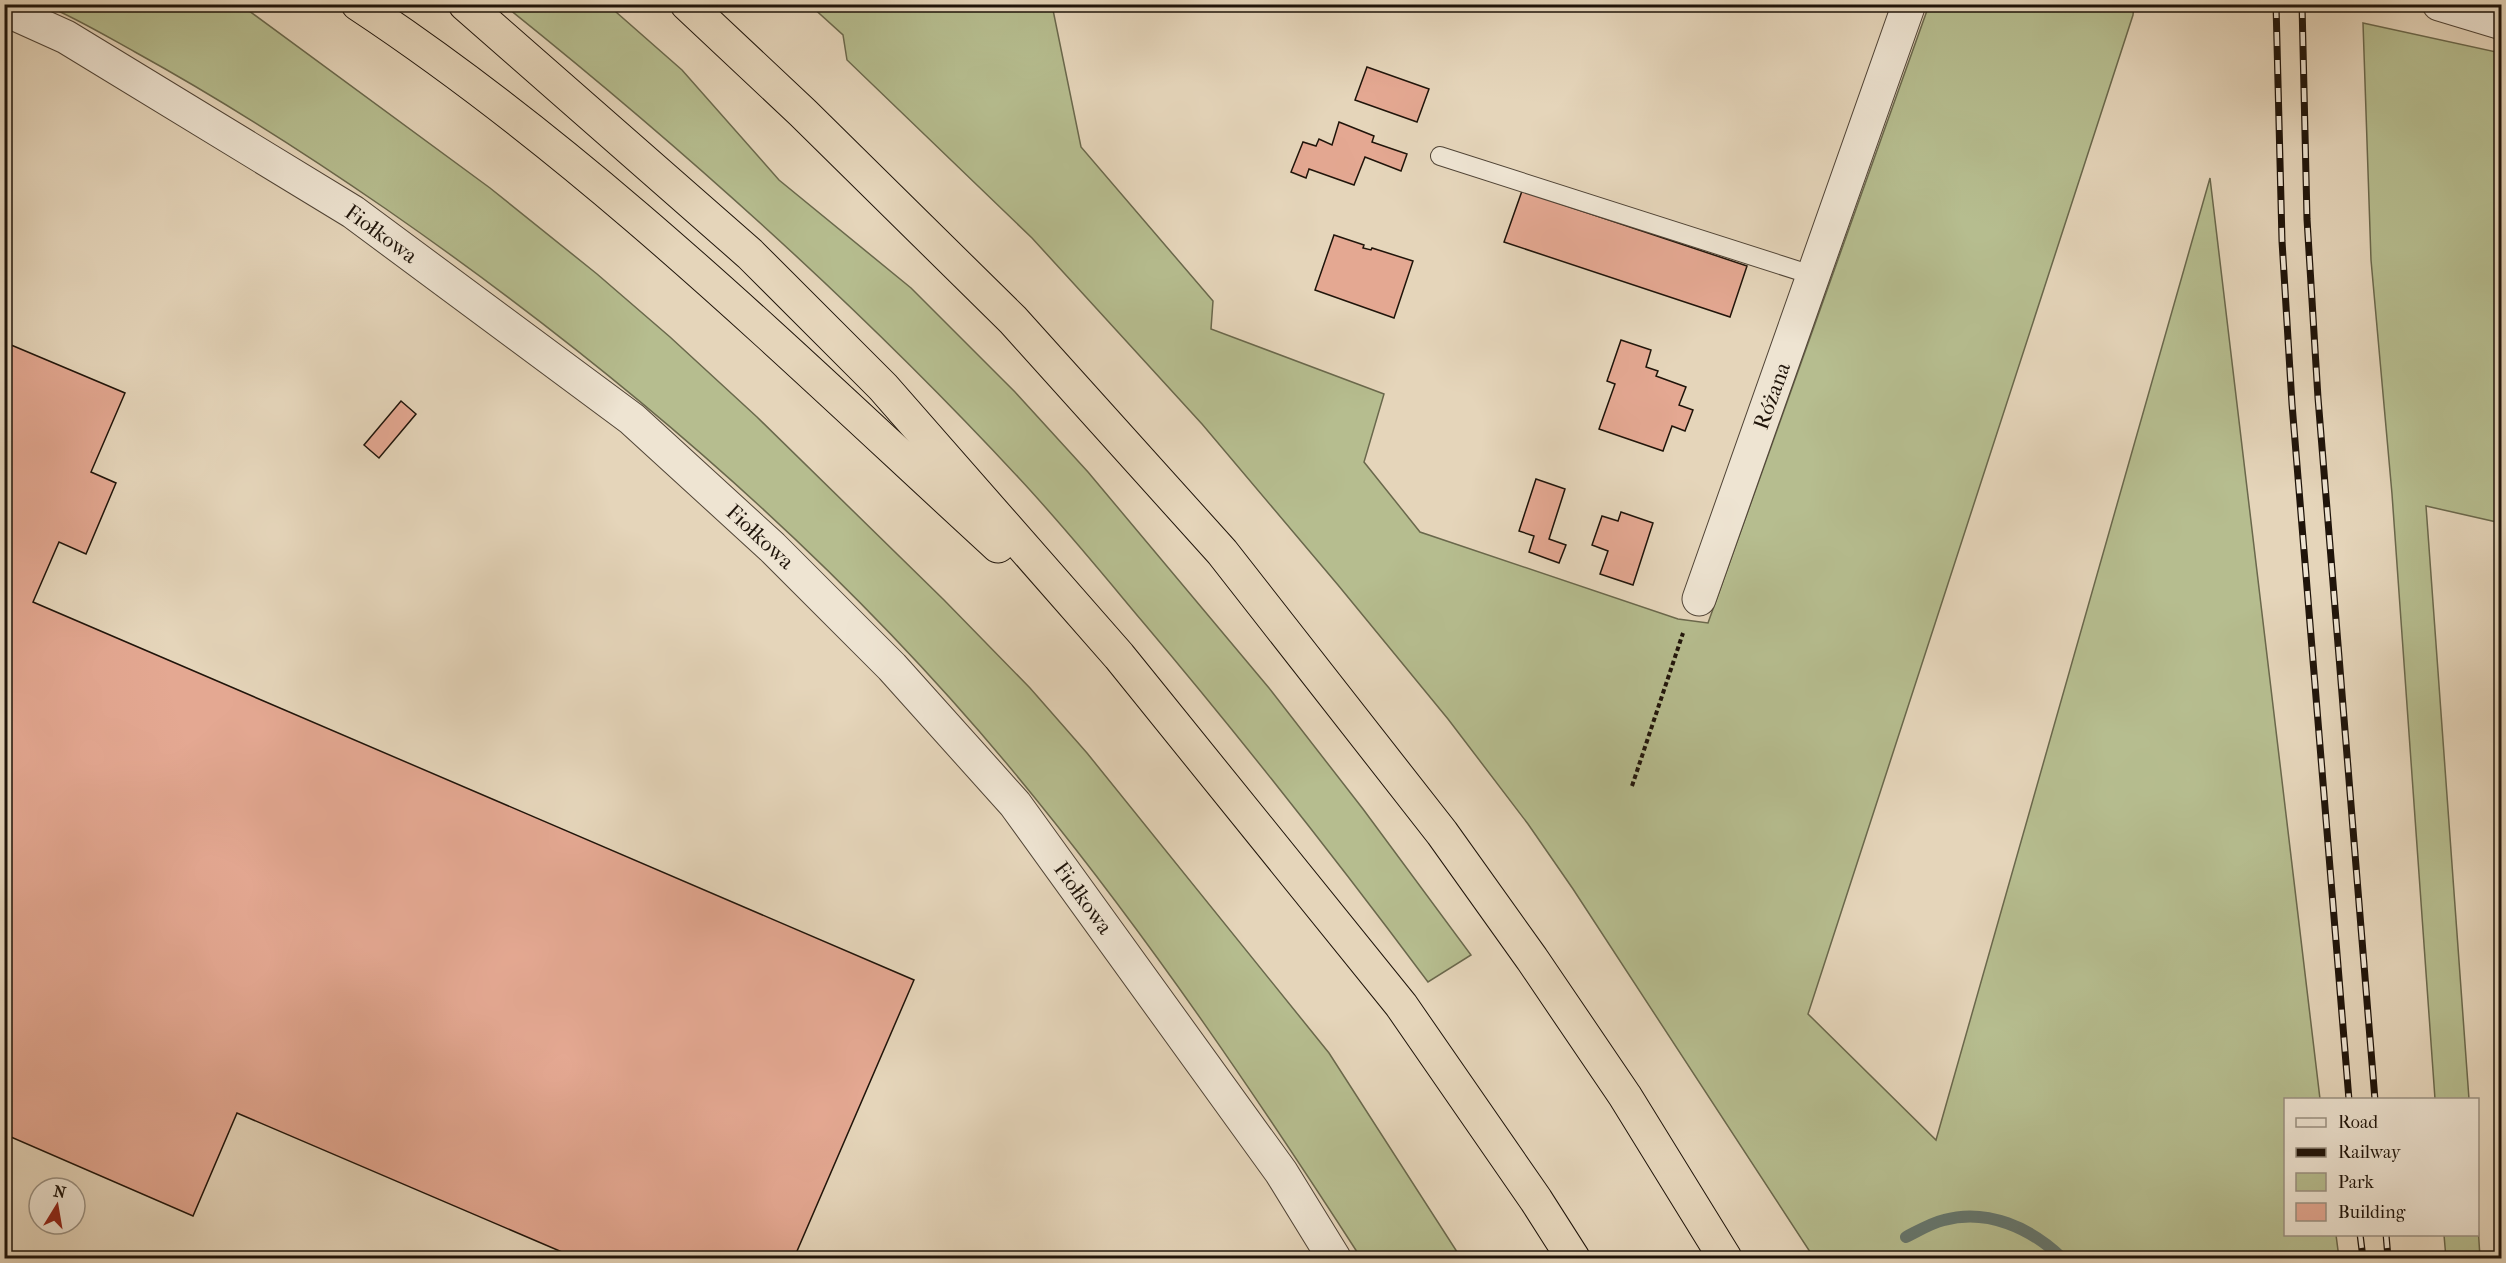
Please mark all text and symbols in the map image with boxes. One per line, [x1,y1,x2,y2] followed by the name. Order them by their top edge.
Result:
[340,199,423,269] street label: Fiołkowa
[1748,358,1796,433] street label: Różana
[721,499,800,575] street label: Fiołkowa
[1048,857,1118,940] street label: Fiołkowa
[2284,1098,2479,1236] legend
[2338,1112,2378,1133] text: Road
[2338,1142,2402,1163] text: Railway
[2338,1172,2375,1193] text: Park
[27,1176,87,1236] north arrow
[52,1181,68,1202] text: N
[2338,1202,2406,1223] text: Building

